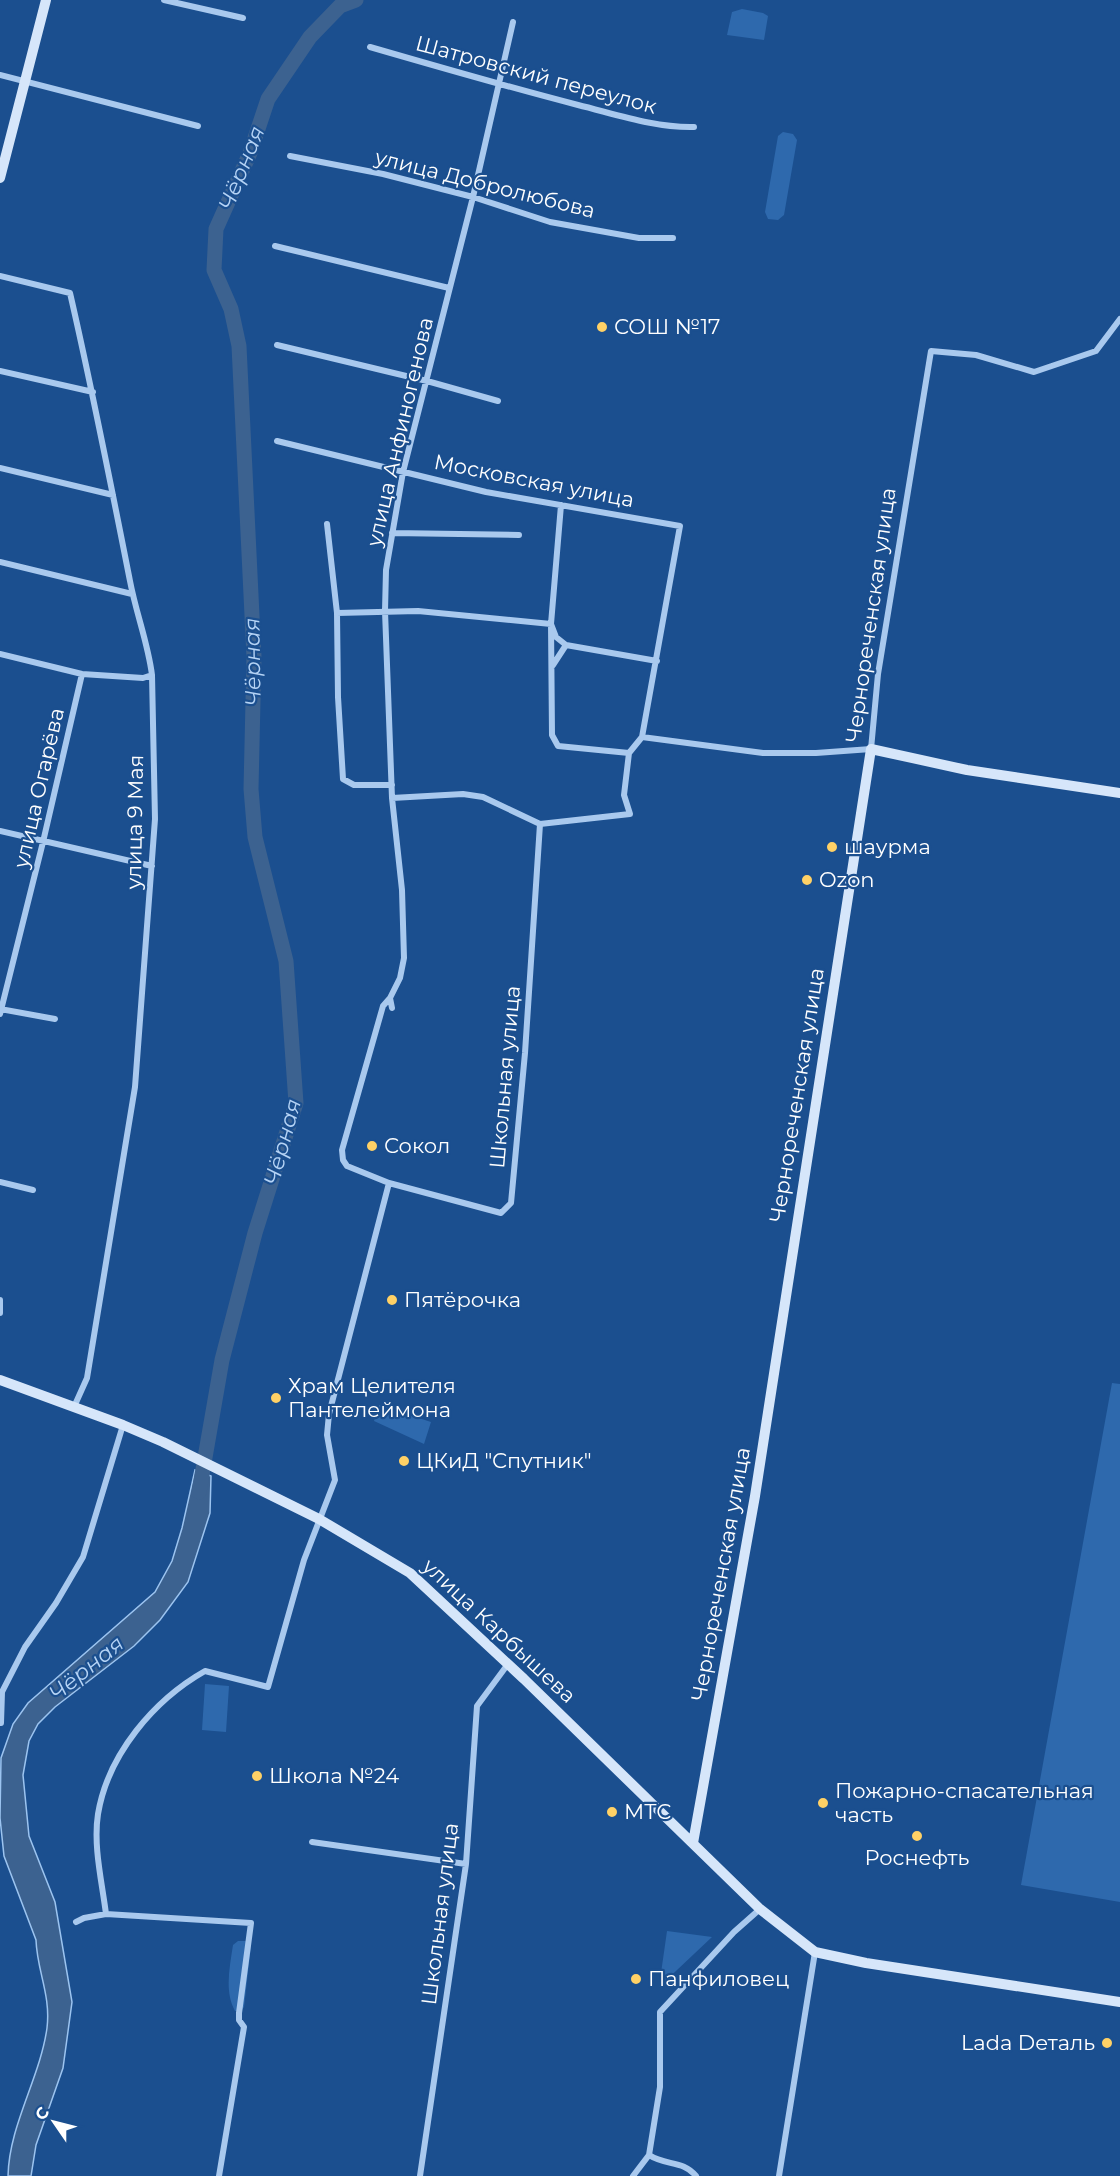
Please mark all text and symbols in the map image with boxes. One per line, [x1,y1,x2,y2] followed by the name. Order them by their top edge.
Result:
[413,30,659,119] street label: Шатровский переулок
[212,122,271,214] water label: Чёрная
[371,144,598,223] street label: улица Добролюбова
[614,314,720,339] place label: СОШ №17
[361,315,438,550] street label: улица Анфиногенова
[595,320,609,334] marker: СОШ №17
[432,449,636,512] street label: Московская улица
[840,486,901,744] street label: Чернореченская улица
[238,618,267,706] water label: Чёрная
[8,705,69,871] street label: улица Огарёва
[121,755,148,890] street label: улица 9 Мая
[844,834,931,859] place label: шаурма
[825,840,839,854] marker: шаурма
[819,867,875,892] place label: Ozon
[800,873,814,887] marker: Ozon
[764,966,829,1224] street label: Чернореченская улица
[484,985,525,1169] street label: Школьная улица
[258,1096,307,1188] water label: Чёрная
[384,1133,450,1158] place label: Сокол
[365,1139,379,1153] marker: Сокол
[404,1287,521,1312] place label: Пятёрочка
[385,1293,399,1307] marker: Пятёрочка
[288,1373,456,1422] place label: Храм Целителя Пантелеймона
[269,1391,283,1405] marker: Храм Целителя Пантелеймона
[686,1445,755,1703] street label: Чернореченская улица
[416,1448,592,1473] place label: ЦКиД "Спутник"
[397,1454,411,1468] marker: ЦКиД "Спутник"
[417,1553,581,1708] street label: улица Карбышева
[44,1630,129,1707] water label: Чёрная
[269,1763,399,1788] place label: Школа №24
[250,1769,264,1783] marker: Школа №24
[835,1778,1094,1827] place label: Пожарно-спасательная часть
[816,1796,830,1810] marker: Пожарно-спасательная часть
[624,1799,671,1824] place label: МТС
[605,1805,619,1819] marker: МТС
[416,1821,463,2006] street label: Школьная улица
[910,1829,924,1843] marker: Роснефть
[865,1845,970,1870] place label: Роснефть
[648,1966,789,1991] place label: Панфиловец
[629,1972,643,1986] marker: Панфиловец
[961,2030,1095,2055] place label: Lada Dеталь
[1100,2036,1114,2050] marker: Lada Dеталь
[24,2092,84,2152] north arrow
[31,2103,53,2124] text: С

